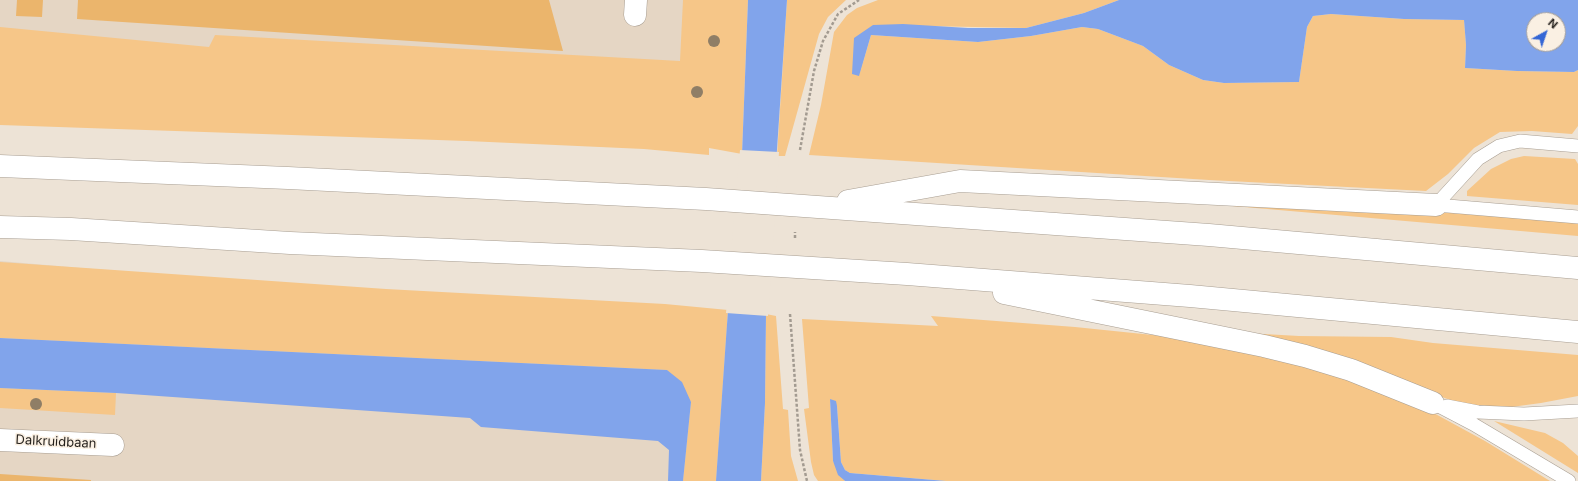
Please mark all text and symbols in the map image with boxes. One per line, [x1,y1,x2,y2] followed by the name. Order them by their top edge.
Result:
[1526,12,1566,52] north arrow
[1545,16,1561,32] text: N
[15,432,97,452] street label: Dalkruidbaan

